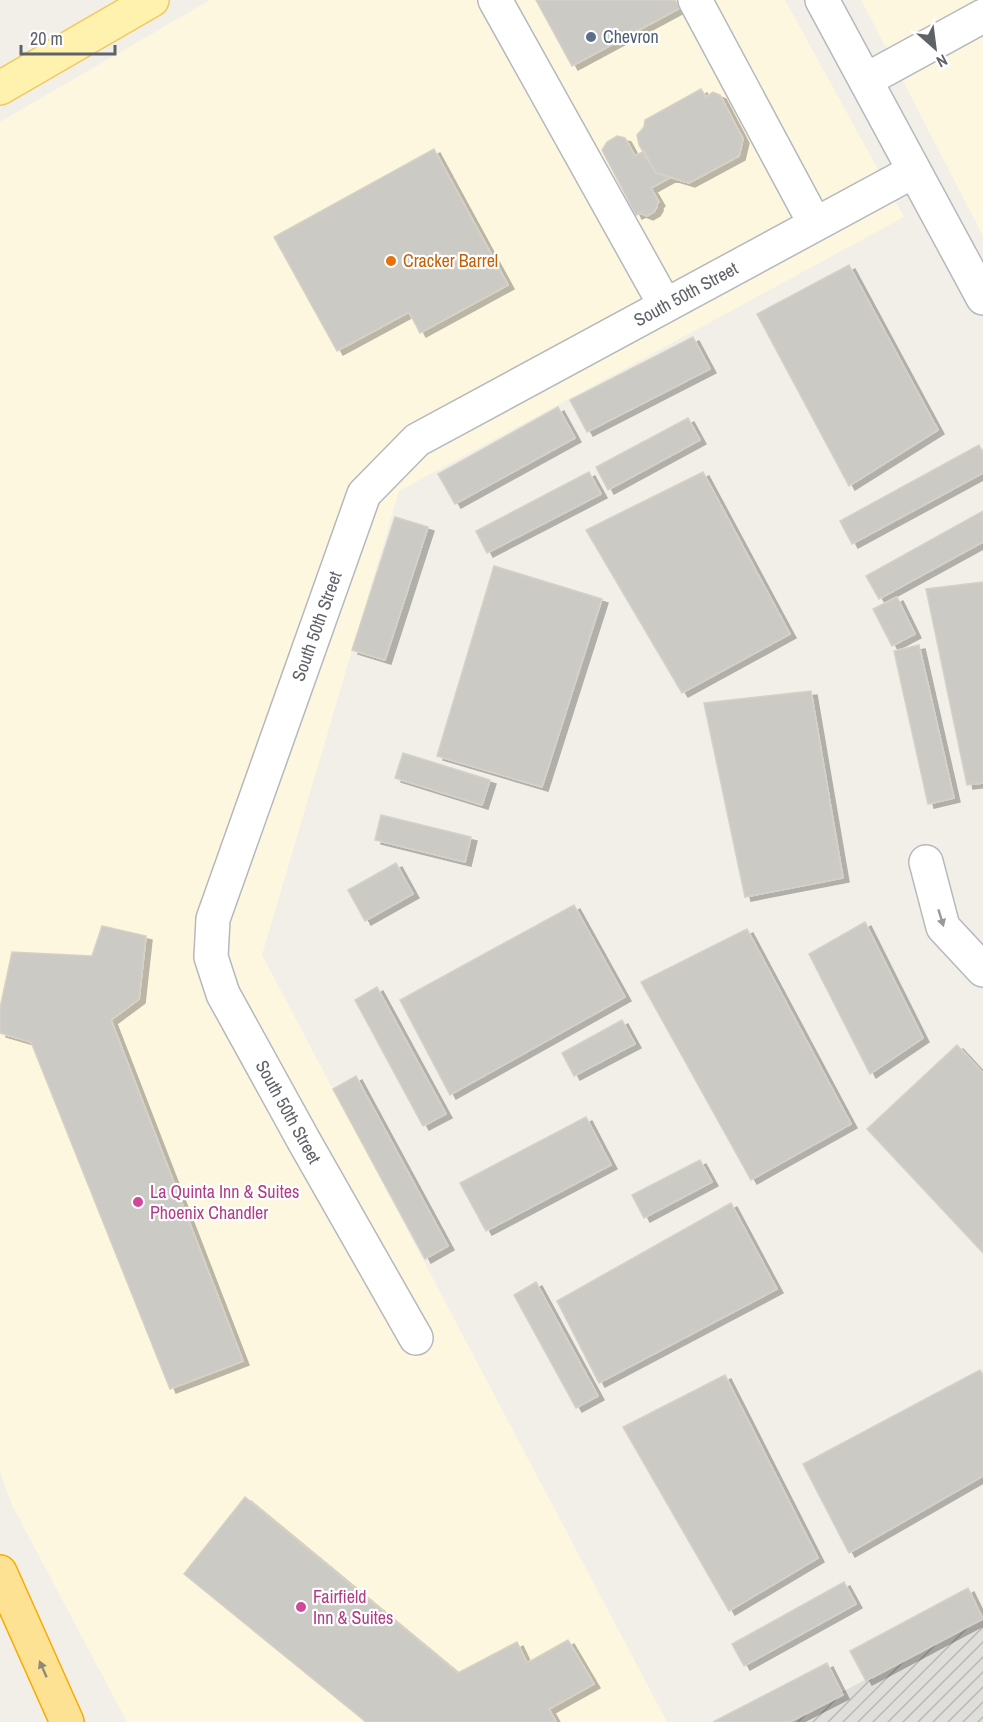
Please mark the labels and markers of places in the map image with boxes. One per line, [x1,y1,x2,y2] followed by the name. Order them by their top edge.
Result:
[603,24,659,49] place label: Chevron
[584,30,598,44] marker: Chevron
[403,248,498,273] place label: Cracker Barrel
[384,254,398,268] marker: Cracker Barrel
[150,1179,299,1225] place label: La Quinta Inn & Suites Phoenix Chandler
[131,1195,145,1209] marker: La Quinta Inn & Suites Phoenix Chandler
[313,1584,393,1630] place label: Fairfield Inn & Suites
[294,1600,308,1614] marker: Fairfield Inn & Suites

